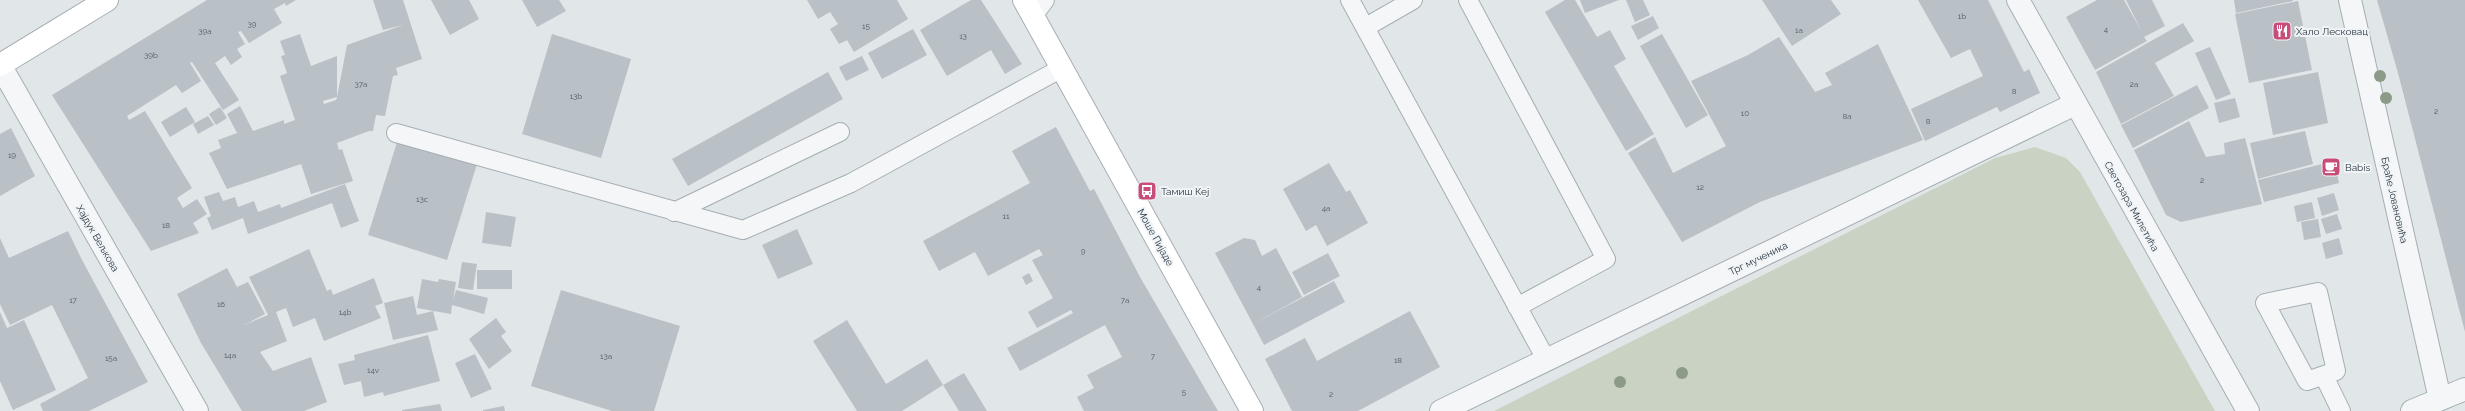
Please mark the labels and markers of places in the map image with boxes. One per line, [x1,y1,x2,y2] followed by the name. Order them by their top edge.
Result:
[2271,20,2293,42] restaurant icon: Хало Лесковац
[2296,26,2368,37] place label: Хало Лесковац
[2320,156,2342,178] cafe icon: Babis
[2345,162,2370,173] place label: Babis
[1136,180,1158,202] bus stop icon: Тамиш Кеј
[1161,186,1209,197] place label: Тамиш Кеј

